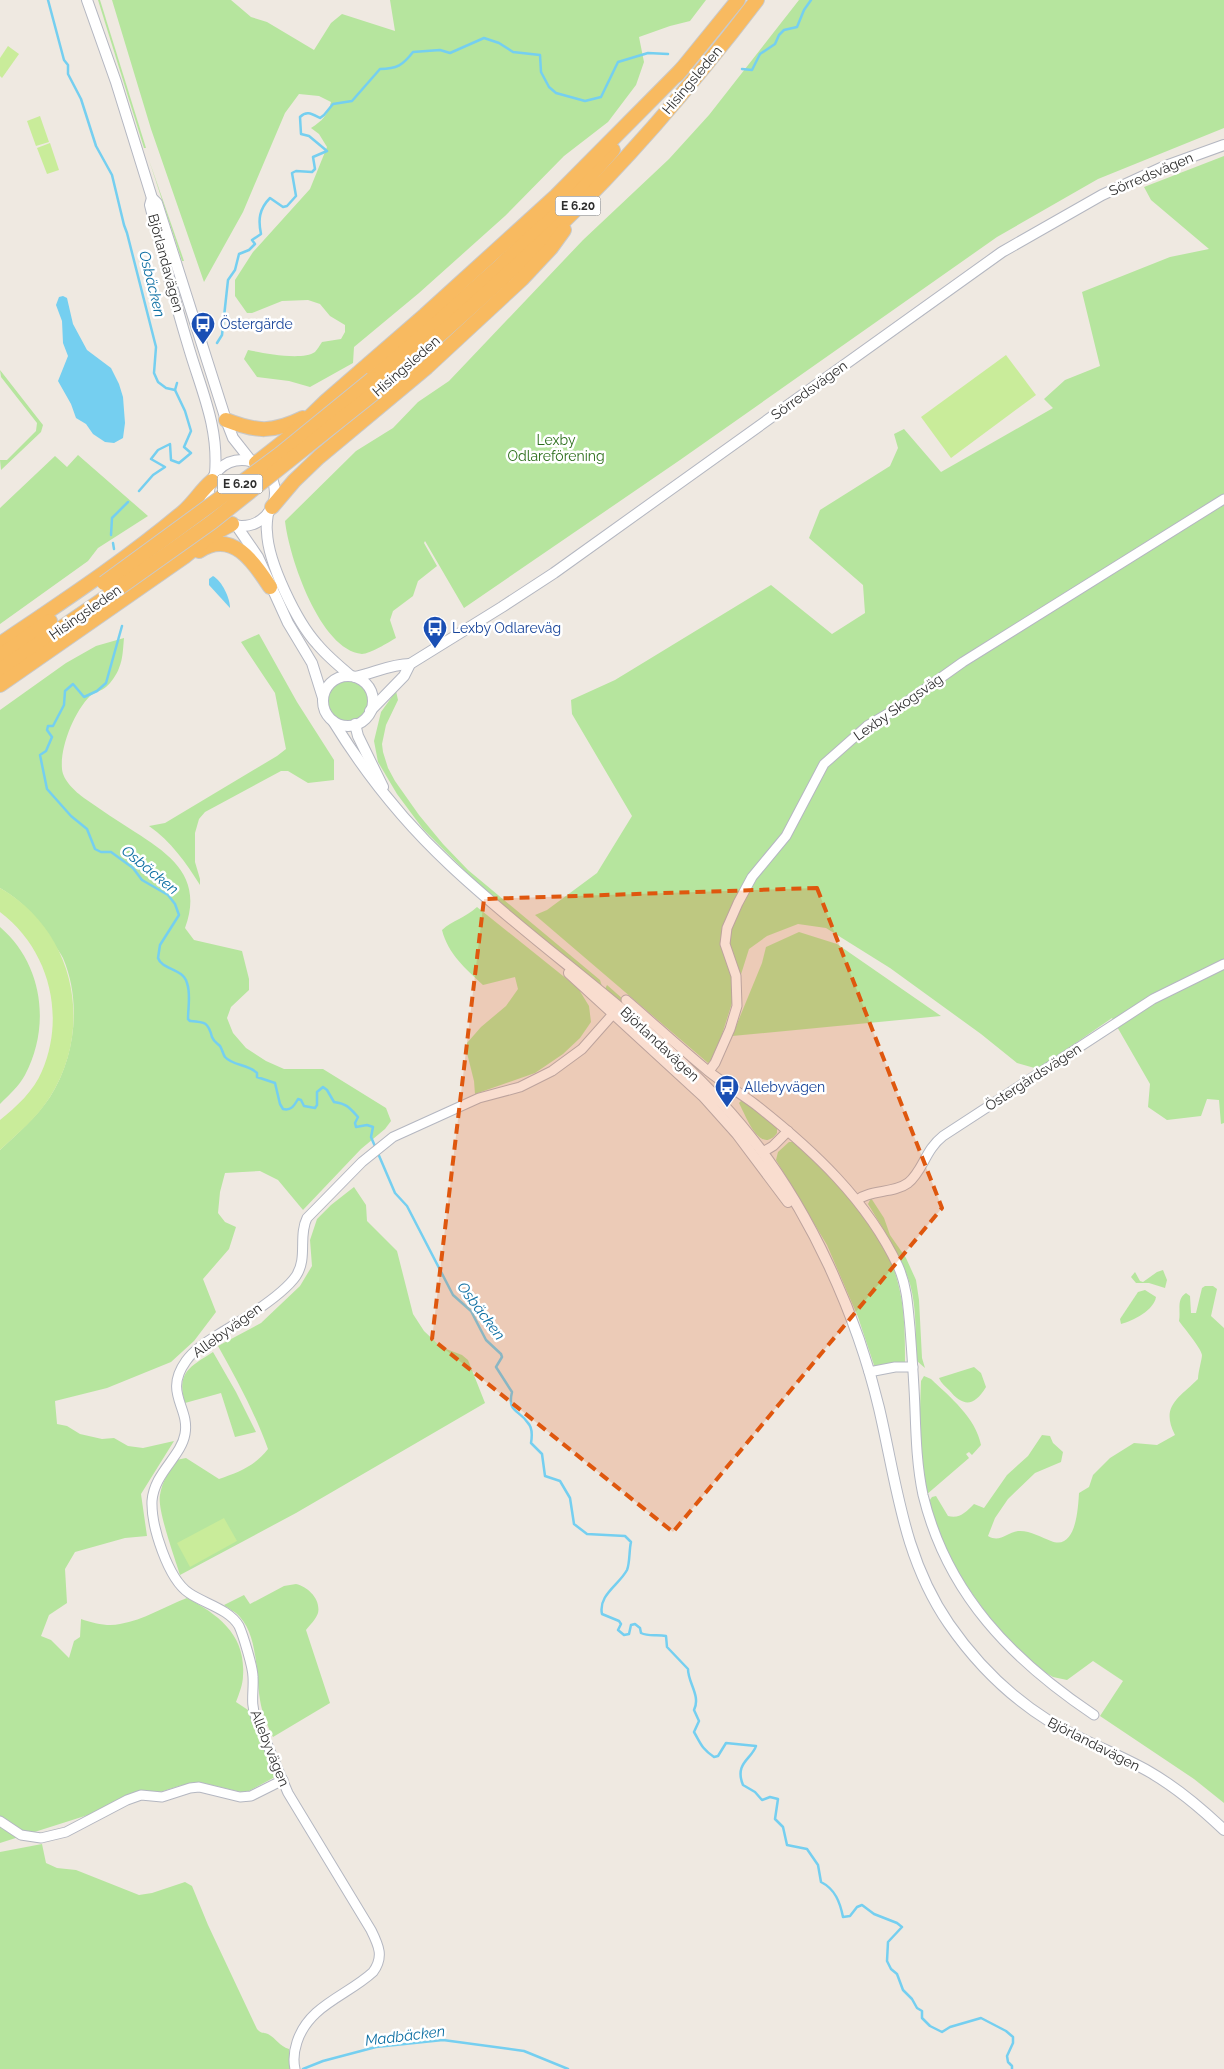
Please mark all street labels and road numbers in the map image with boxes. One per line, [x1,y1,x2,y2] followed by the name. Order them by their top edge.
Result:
[659,43,725,117] street label: Hisingsleden
[1106,149,1196,199] street label: Sörredsvägen
[556,197,600,216] road number: E 6.20
[145,212,187,314] street label: Björlandavägen
[369,332,443,400] street label: Hisingsleden
[768,357,850,423] street label: Sörredsvägen
[218,474,262,494] road number: E 6.20
[46,581,124,643] street label: Hisingsleden
[850,670,946,744] street label: Lexby Skogsväg
[617,1004,703,1084] street label: Björlandavägen
[981,1038,1084,1114] street label: Östergårdsvägen
[189,1300,265,1360] street label: Allebyvägen
[247,1707,293,1789] street label: Allebyvägen
[1045,1714,1143,1774] street label: Björlandavägen

